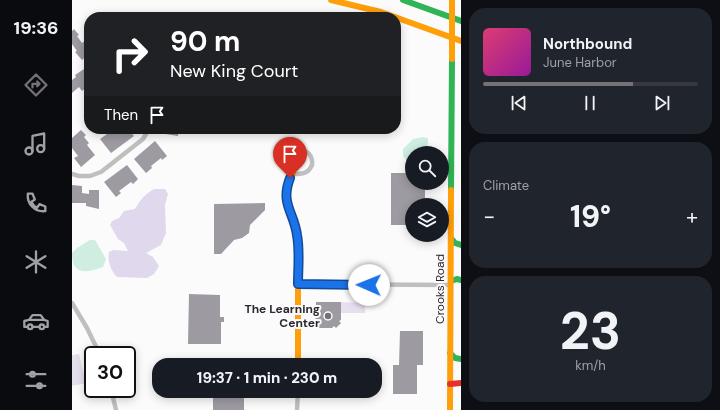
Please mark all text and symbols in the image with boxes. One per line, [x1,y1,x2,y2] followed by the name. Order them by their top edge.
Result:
[14,16,58,40] text: 19:36
[170,23,240,60] text: 90 m
[104,28,156,80] icon: right
[543,34,632,54] text: Northbound
[543,54,617,71] text: June Harbor
[170,59,298,83] text: New King Court
[22,71,50,99] icon: directions
[508,92,530,114] icon: previous
[579,92,601,114] icon: pause
[651,92,673,114] icon: next
[146,104,168,126] icon: arrive
[104,105,138,125] text: Then
[22,130,50,158] icon: music
[273,137,307,178] pin
[279,143,301,165] icon: arrive
[405,146,449,242] map controls
[405,146,449,190] button: search
[483,177,529,194] text: Climate
[22,189,50,217] icon: phone
[570,197,611,236] text: 19°
[405,198,449,242] button: layers
[483,202,495,231] text: −
[686,202,698,231] text: +
[22,248,50,276] icon: climate
[432,254,448,324] street label: Crooks Road
[348,264,390,306] position arrow
[560,297,621,365] text: 23
[245,301,320,331] place label: The Learning Center
[22,307,50,335] icon: car
[323,311,333,321] marker: The Learning Center
[84,346,136,398] speed limit sign: 30
[575,357,606,374] text: km/h
[22,366,50,394] icon: filters
[197,368,337,388] text: 19:37 · 1 min · 230 m

